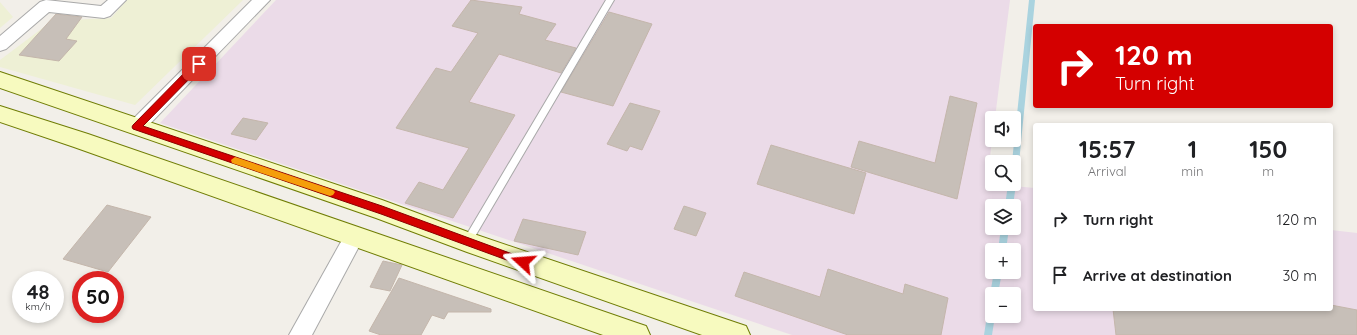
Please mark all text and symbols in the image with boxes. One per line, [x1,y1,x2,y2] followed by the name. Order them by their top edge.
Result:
[1115,37,1193,72] text: 120 m
[1049,40,1101,92] icon: right
[182,47,216,81] pin
[188,53,210,75] icon: arrive
[1115,72,1195,95] text: Turn right
[985,111,1021,323] map controls
[985,111,1021,147] button: sound
[1079,134,1136,164] text: 15:57
[1188,134,1197,164] text: 1
[1249,134,1287,164] text: 150
[985,155,1021,191] button: search
[1088,163,1127,179] text: Arrival
[1181,163,1203,179] text: min
[1262,163,1274,179] text: m
[985,199,1021,235] button: layers
[1049,208,1071,230] icon: right
[1083,210,1154,229] text: Turn right
[1276,210,1317,229] text: 120 m
[502,241,544,283] position arrow
[985,243,1021,279] button: +
[1049,264,1071,286] icon: arrive
[1083,266,1232,285] text: Arrive at destination
[1282,266,1317,285] text: 30 m
[72,271,124,323] speed limit sign: 50
[27,279,49,304] text: 48
[985,287,1021,323] button: −
[25,300,51,313] text: km/h

